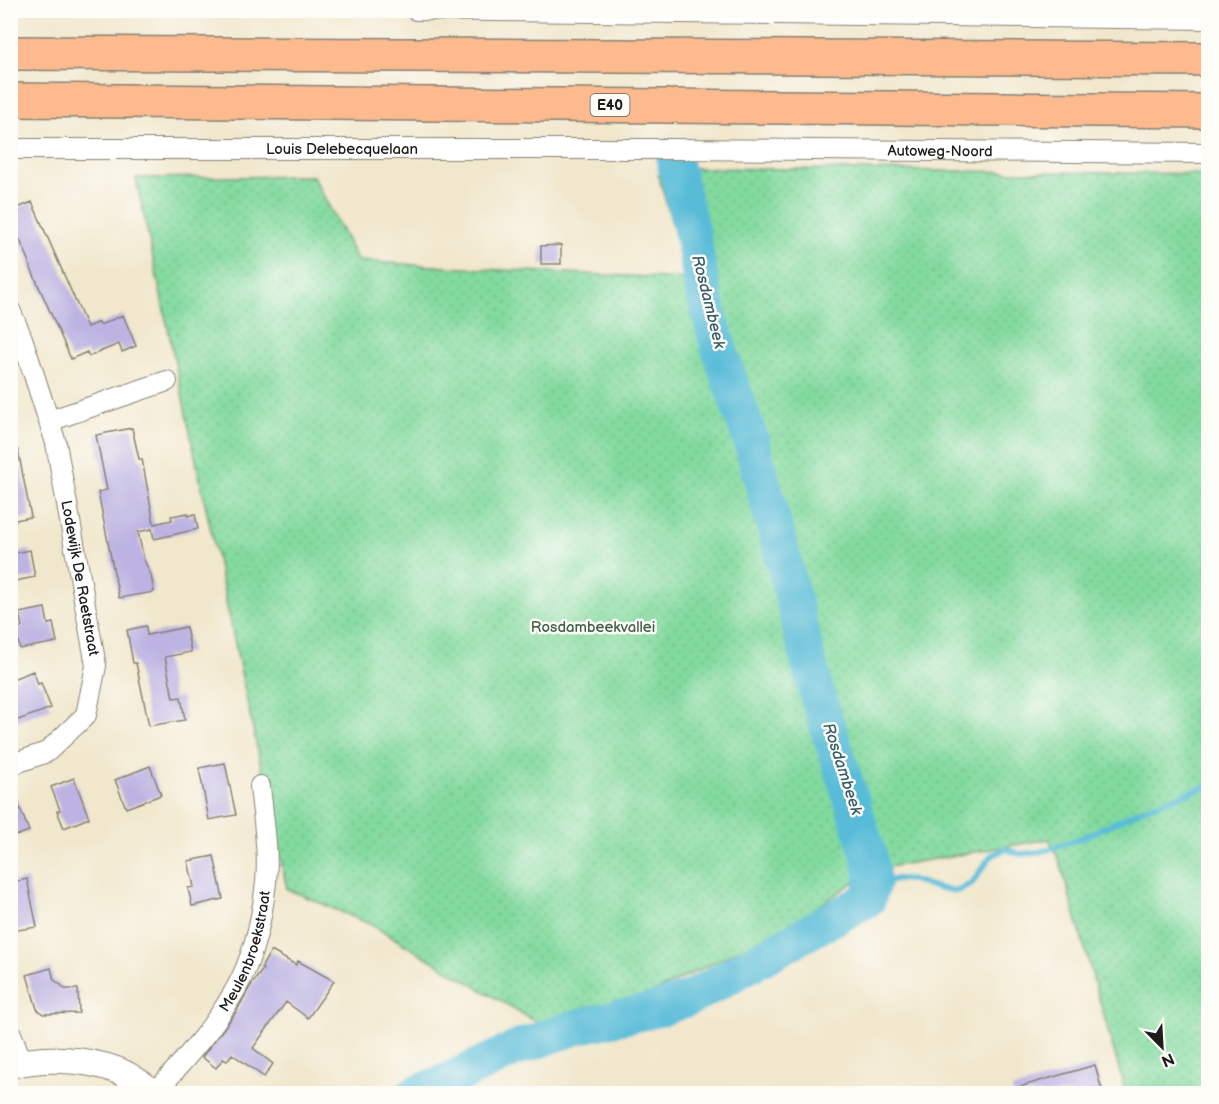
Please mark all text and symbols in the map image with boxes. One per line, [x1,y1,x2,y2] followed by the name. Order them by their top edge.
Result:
[590,94,630,116] road number: E40
[266,140,418,159] street label: Louis Delebecquelaan
[887,141,993,161] street label: Autoweg-Noord
[687,253,729,352] water label: Rosdambeek
[57,499,104,658] street label: Lodewijk De Raetstraat
[531,618,655,637] park label: Rosdambeekvallei
[818,721,866,819] water label: Rosdambeek
[215,889,274,1015] street label: Meulenbroekstraat
[1132,1017,1192,1077] north arrow
[1158,1048,1177,1070] text: N

